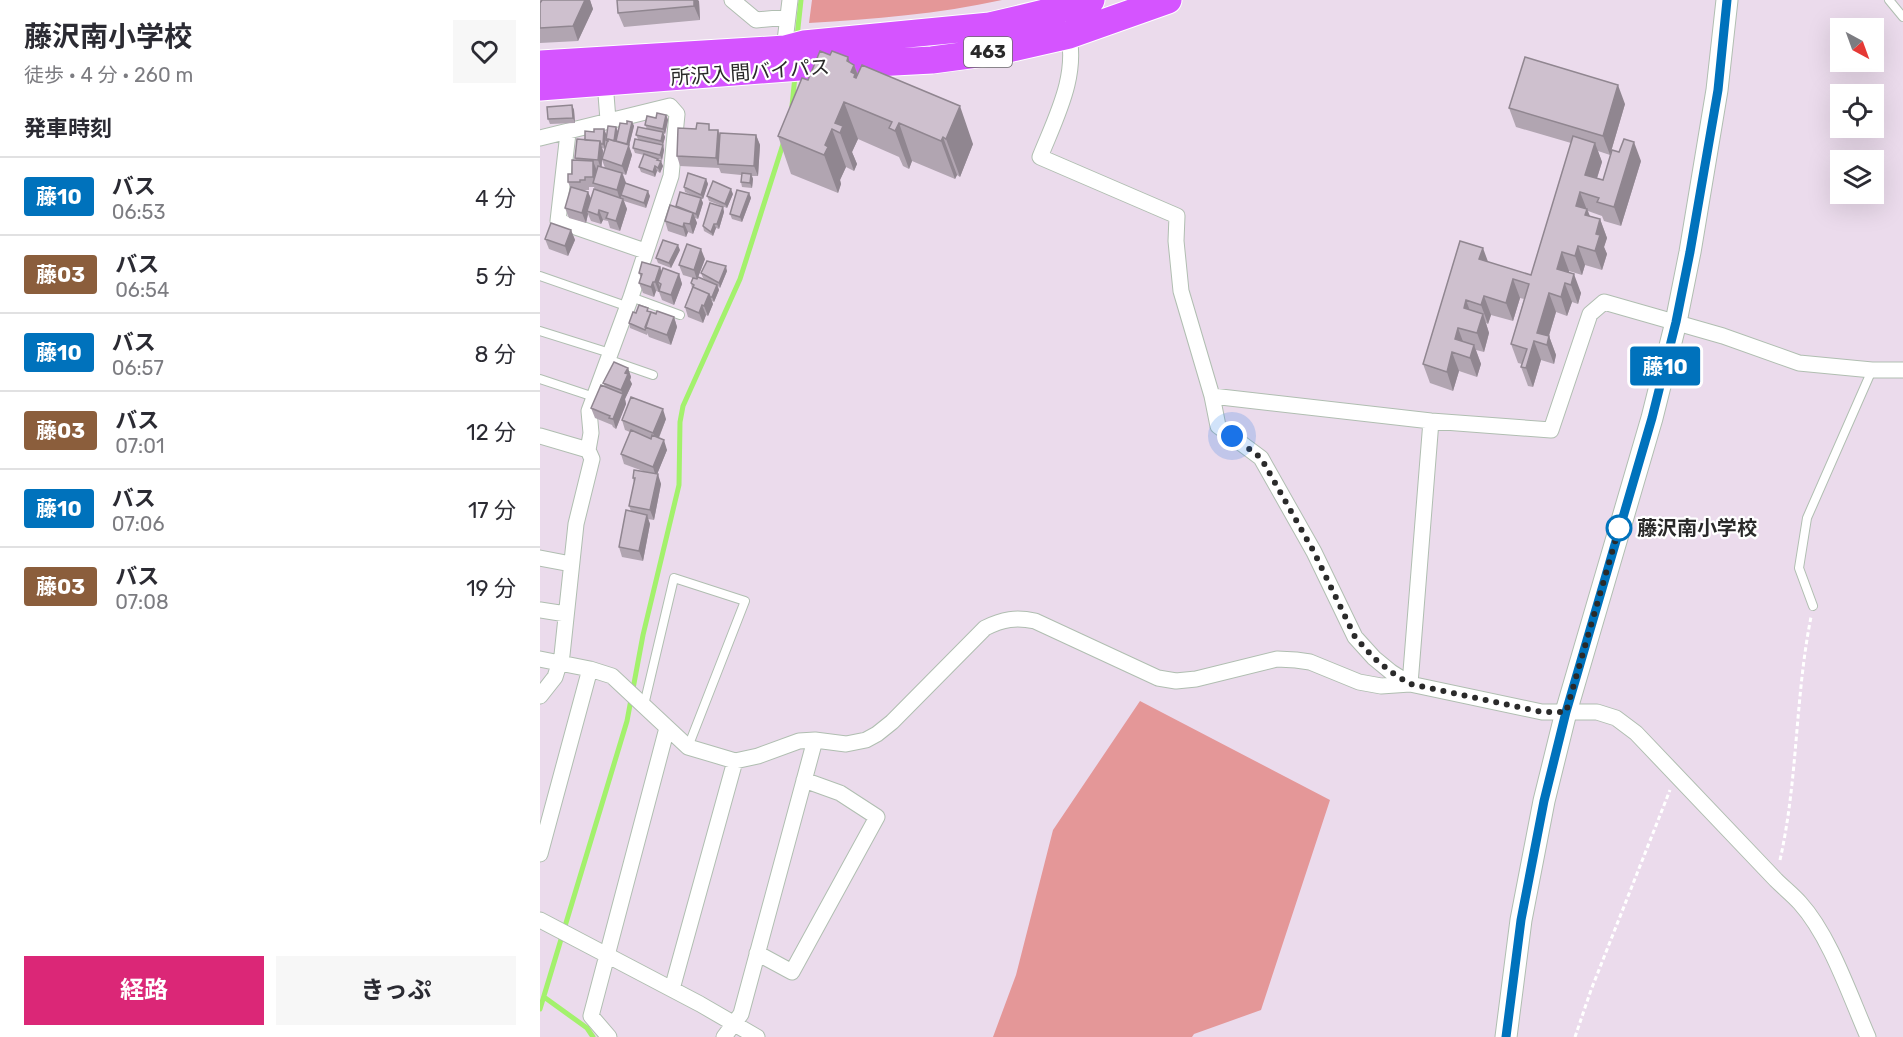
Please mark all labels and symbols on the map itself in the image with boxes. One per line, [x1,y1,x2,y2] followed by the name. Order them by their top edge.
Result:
[1830,18,1884,72] north arrow
[964,37,1012,67] road number: 463
[670,54,830,90] street label: 所沢入間バイパス
[1630,346,1700,386] line badge: 藤10
[1217,421,1247,451] your location
[1606,515,1632,541] marker: 藤沢南小学校
[1637,516,1757,540] place label: 藤沢南小学校

